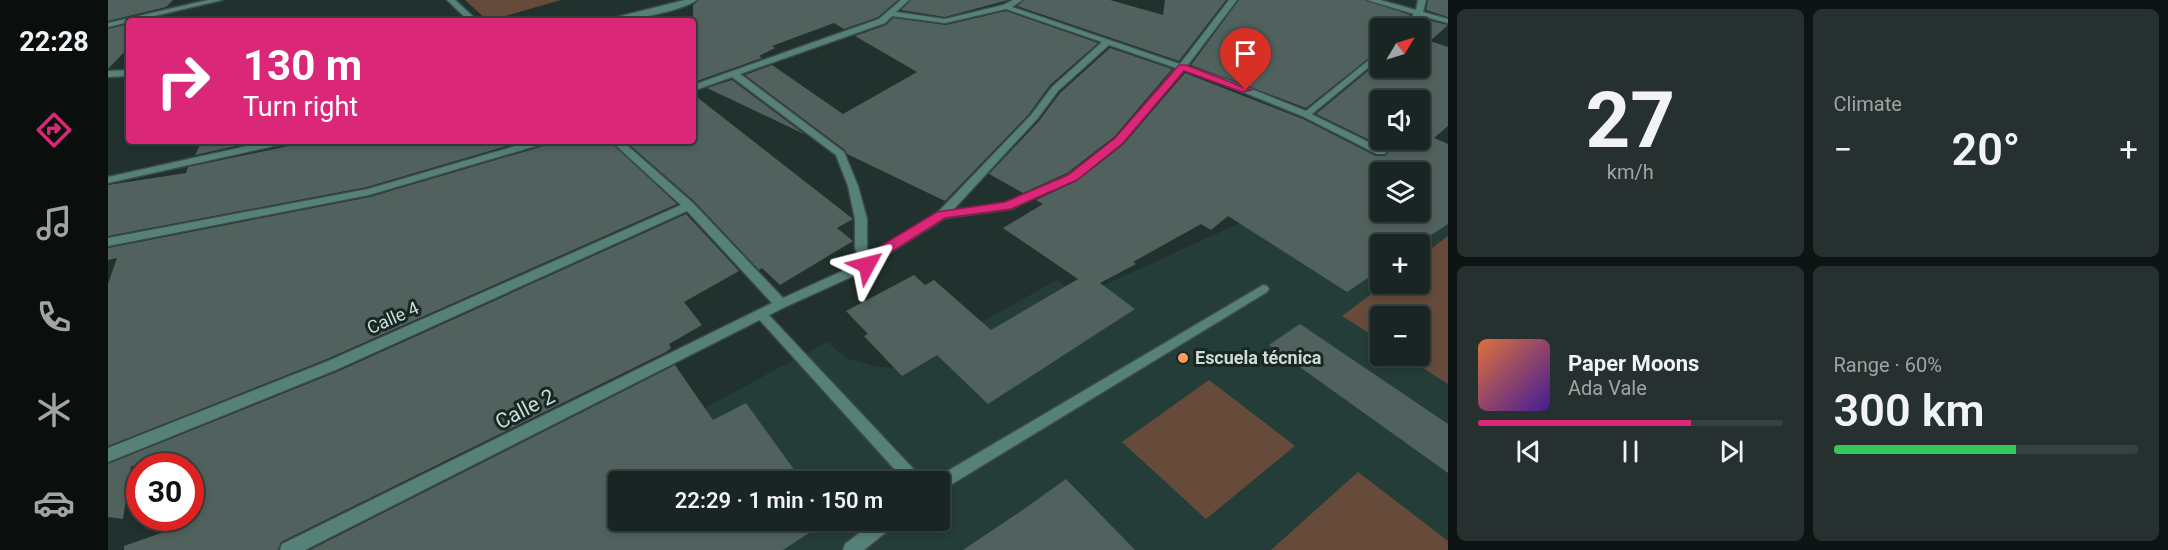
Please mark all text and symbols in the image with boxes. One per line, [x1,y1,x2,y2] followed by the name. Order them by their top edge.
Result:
[1370,18,1430,78] north arrow
[1370,18,1430,366] map controls
[19,26,89,58] text: 22:28
[1220,28,1271,90] pin
[1229,37,1262,70] icon: arrive
[243,41,362,90] text: 130 m
[144,42,222,120] icon: right
[1585,75,1675,166] text: 27
[1370,90,1430,150] button: sound
[243,91,358,123] text: Turn right
[1834,92,1902,116] text: Climate
[33,109,75,151] icon: directions
[1951,123,2020,176] text: 20°
[1834,130,1852,169] text: −
[2119,130,2138,169] text: +
[1607,160,1654,184] text: km/h
[1370,162,1430,222] button: layers
[33,202,75,244] icon: music
[835,233,899,297] position arrow
[1370,234,1430,294] button: +
[33,296,75,338] icon: phone
[364,297,422,338] street label: Calle 4
[1370,306,1430,366] button: −
[1195,347,1322,368] place label: Escuela técnica
[1176,351,1190,365] marker: Escuela técnica
[1568,351,1699,376] text: Paper Moons
[1834,353,1942,377] text: Range · 60%
[1568,376,1647,400] text: Ada Vale
[491,384,559,434] street label: Calle 2
[1834,384,1985,437] text: 300 km
[33,389,75,431] icon: climate
[1512,435,1545,468] icon: previous
[1614,435,1647,468] icon: pause
[1715,435,1748,468] icon: next
[126,453,204,531] speed limit sign: 30
[33,482,75,524] icon: car
[675,488,883,513] text: 22:29 · 1 min · 150 m

